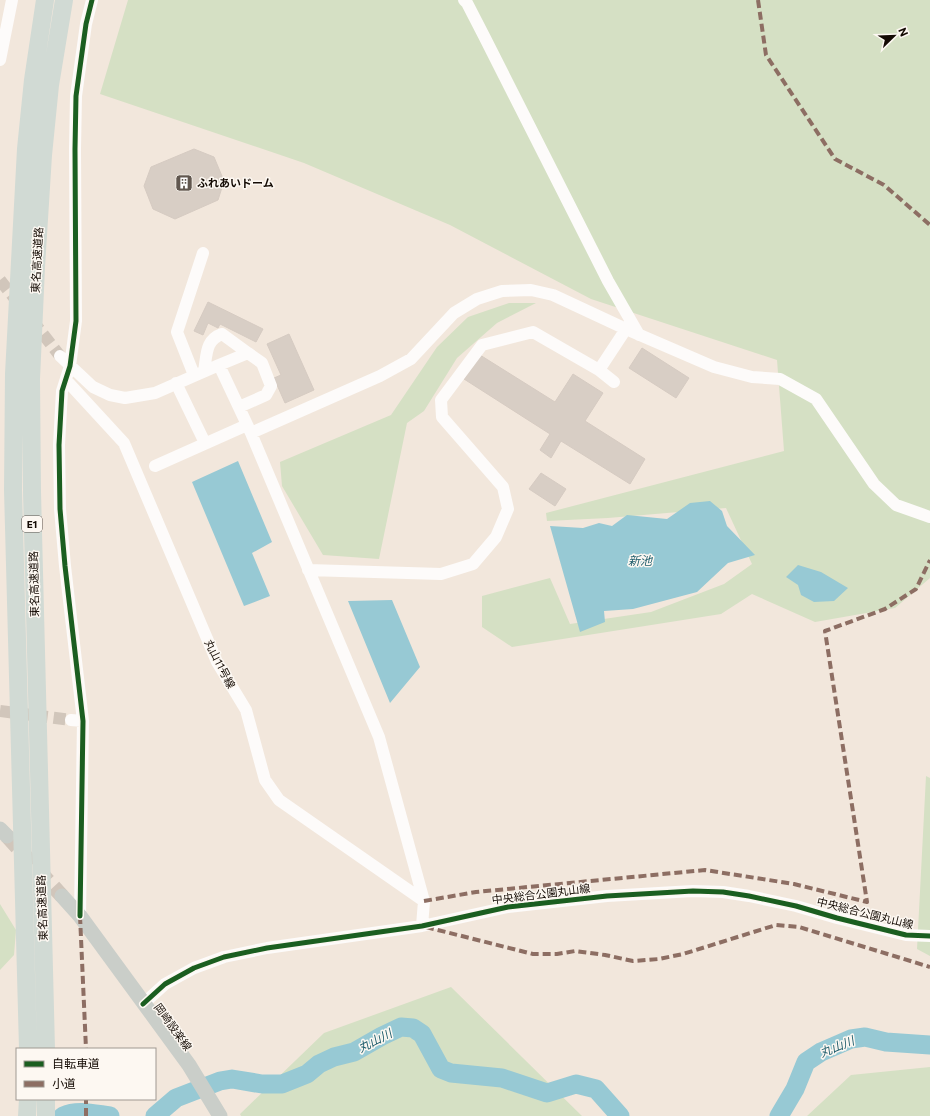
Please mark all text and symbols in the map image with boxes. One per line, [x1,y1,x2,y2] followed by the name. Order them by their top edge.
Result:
[874,16,914,56] north arrow
[896,26,911,38] text: N
[174,173,194,193] building icon: ふれあいドーム
[197,176,274,189] place label: ふれあいドーム
[28,227,45,293] street label: 東名高速道路
[22,516,42,532] road number: E1
[26,551,41,617] street label: 東名高速道路
[628,553,653,567] water label: 新池
[203,637,238,691] street label: 丸山11号線
[34,875,49,941] street label: 東名高速道路
[491,881,591,906] street label: 中央総合公園丸山線
[816,894,915,931] street label: 中央総合公園丸山線
[152,1001,195,1053] street label: 岡崎設楽線
[355,1025,396,1055] water label: 丸山川
[817,1032,858,1059] water label: 丸山川
[16,1048,156,1100] legend
[52,1056,100,1070] text: 自転車道
[52,1076,76,1090] text: 小道

